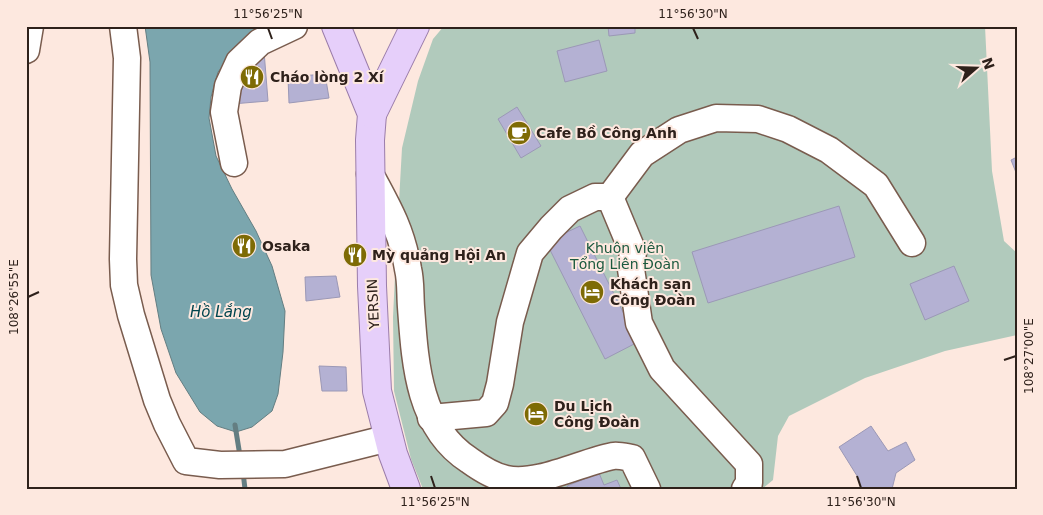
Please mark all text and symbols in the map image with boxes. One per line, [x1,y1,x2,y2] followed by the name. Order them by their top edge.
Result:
[233,7,303,21] text: 11°56'25"N
[658,7,728,21] text: 11°56'30"N
[950,42,1000,92] north arrow
[979,55,998,72] text: N
[239,64,265,90] restaurant icon: Cháo lòng 2 Xí
[270,69,385,85] place label: Cháo lòng 2 Xí
[506,120,532,146] cafe icon: Cafe Bồ Công Anh
[536,125,677,141] place label: Cafe Bồ Công Anh
[231,233,257,259] restaurant icon: Osaka
[262,238,310,254] place label: Osaka
[569,240,680,272] park label: Khuôn viên Tổng Liên Đoàn
[342,242,368,268] restaurant icon: Mỳ quảng Hội An
[372,247,506,263] place label: Mỳ quảng Hội An
[7,259,21,335] text: 108°26'55"E
[610,276,696,308] place label: Khách sạn Công Đoàn
[364,278,382,331] street label: YERSIN
[579,279,605,305] hotel icon: Khách sạn Công Đoàn
[190,303,252,321] water label: Hồ Lắng
[1022,318,1036,394] text: 108°27'00"E
[554,398,640,430] place label: Du Lịch Công Đoàn
[523,401,549,427] hotel icon: Du Lịch Công Đoàn
[400,495,470,509] text: 11°56'25"N
[826,495,896,509] text: 11°56'30"N

